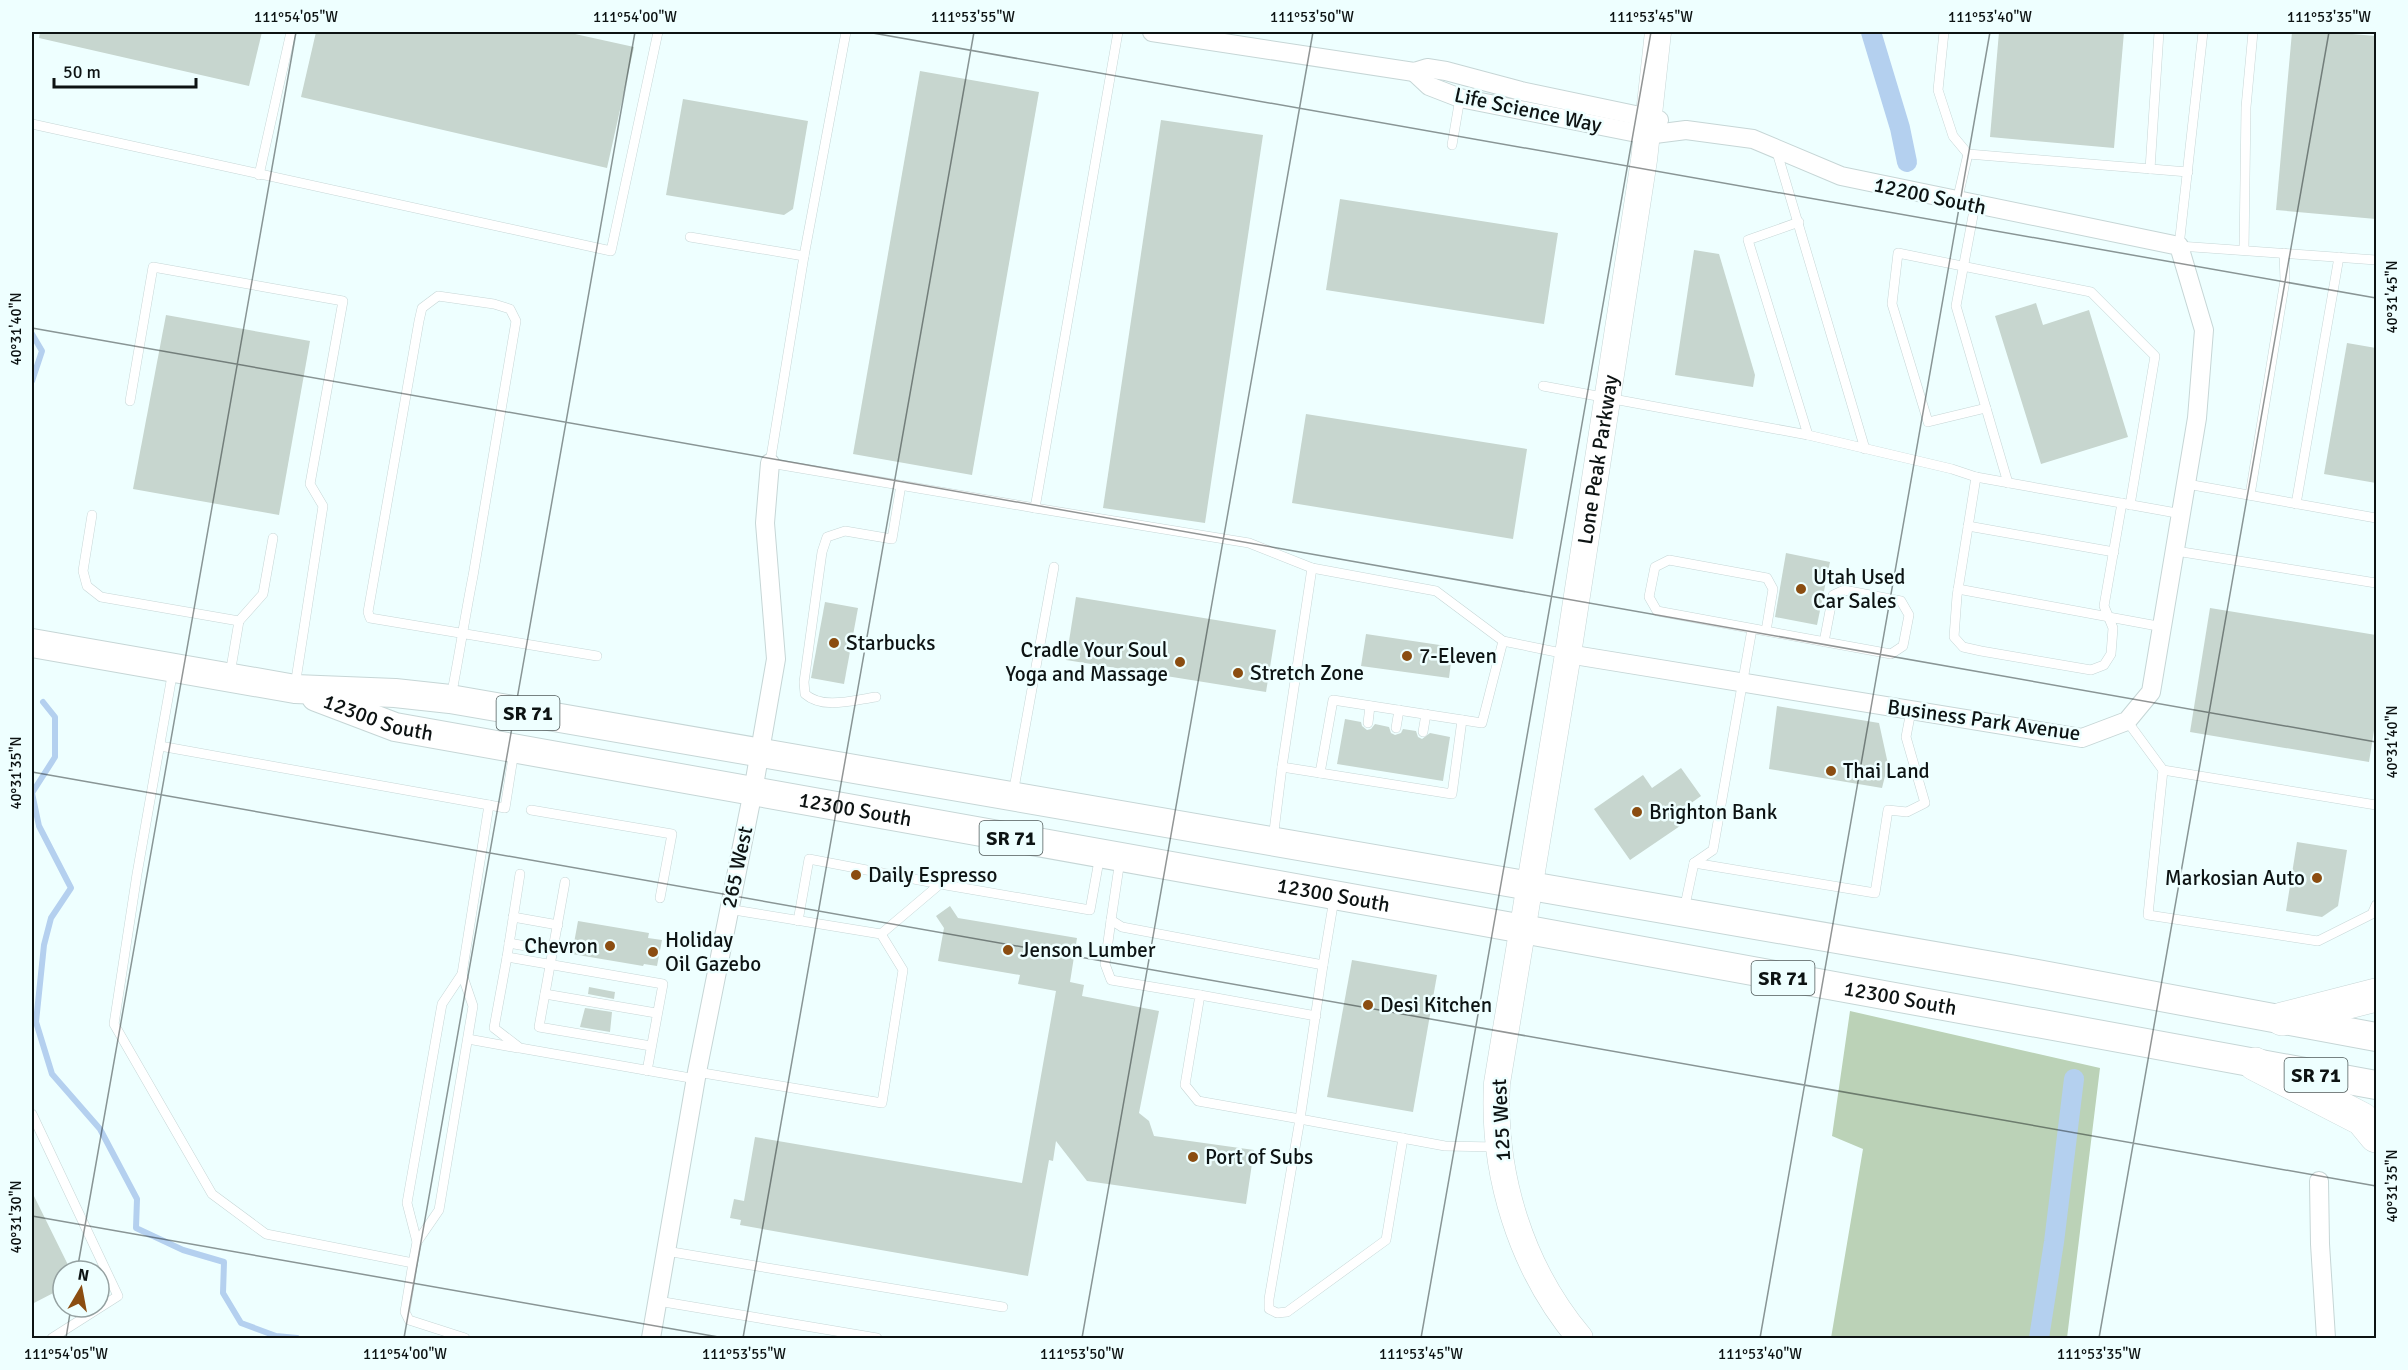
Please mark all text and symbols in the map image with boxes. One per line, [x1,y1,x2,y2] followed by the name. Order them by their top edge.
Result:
[254,8,338,26] text: 111°54'05"W
[593,8,677,26] text: 111°54'00"W
[931,8,1015,26] text: 111°53'55"W
[1270,8,1354,26] text: 111°53'50"W
[1609,8,1693,26] text: 111°53'45"W
[1948,8,2032,26] text: 111°53'40"W
[2287,8,2371,26] text: 111°53'35"W
[54,51,196,89] scale bar
[63,61,101,83] text: 50 m
[1452,82,1604,138] street label: Life Science Way
[1871,171,1989,221] street label: 12200 South
[2383,260,2401,334] text: 40°31'45"N
[7,292,25,366] text: 40°31'40"N
[1572,373,1624,546] street label: Lone Peak Parkway
[1813,564,1905,614] place label: Utah Used Car Sales
[1794,582,1808,596] marker: Utah Used Car Sales
[846,630,936,656] place label: Starbucks
[827,636,841,650] marker: Starbucks
[1005,637,1168,687] place label: Cradle Your Soul Yoga and Massage
[1419,643,1497,669] place label: 7-Eleven
[1400,649,1414,663] marker: 7-Eleven
[1173,655,1187,669] marker: Cradle Your Soul Yoga and Massage
[1250,660,1364,686] place label: Stretch Zone
[1231,666,1245,680] marker: Stretch Zone
[320,688,435,747] street label: 12300 South
[1886,694,2082,746] street label: Business Park Avenue
[496,696,560,730] road number: SR 71
[2383,705,2401,779] text: 40°31'40"N
[7,736,25,810] text: 40°31'35"N
[1843,758,1930,784] place label: Thai Land
[1824,764,1838,778] marker: Thai Land
[797,786,914,832] street label: 12300 South
[1649,799,1778,825] place label: Brighton Bank
[1630,805,1644,819] marker: Brighton Bank
[980,821,1042,855] road number: SR 71
[716,824,758,910] street label: 265 West
[868,862,997,888] place label: Daily Espresso
[2165,865,2305,891] place label: Markosian Auto
[849,868,863,882] marker: Daily Espresso
[2310,871,2324,885] marker: Markosian Auto
[1275,872,1392,918] street label: 12300 South
[665,927,761,977] place label: Holiday Oil Gazebo
[524,933,598,959] place label: Chevron
[1020,937,1156,963] place label: Jenson Lumber
[603,939,617,953] marker: Chevron
[1001,943,1015,957] marker: Jenson Lumber
[646,945,660,959] marker: Holiday Oil Gazebo
[1752,961,1814,995] road number: SR 71
[1842,975,1959,1021] street label: 12300 South
[1380,992,1492,1018] place label: Desi Kitchen
[1361,998,1375,1012] marker: Desi Kitchen
[2284,1058,2348,1092] road number: SR 71
[1486,1078,1516,1162] street label: 125 West
[1205,1144,1313,1170] place label: Port of Subs
[2383,1149,2401,1223] text: 40°31'35"N
[1186,1150,1200,1164] marker: Port of Subs
[7,1180,25,1254] text: 40°31'30"N
[51,1259,111,1319] north arrow
[76,1264,91,1286] text: N
[24,1345,108,1363] text: 111°54'05"W
[363,1345,447,1363] text: 111°54'00"W
[702,1345,786,1363] text: 111°53'55"W
[1040,1345,1124,1363] text: 111°53'50"W
[1379,1345,1463,1363] text: 111°53'45"W
[1718,1345,1802,1363] text: 111°53'40"W
[2057,1345,2141,1363] text: 111°53'35"W

